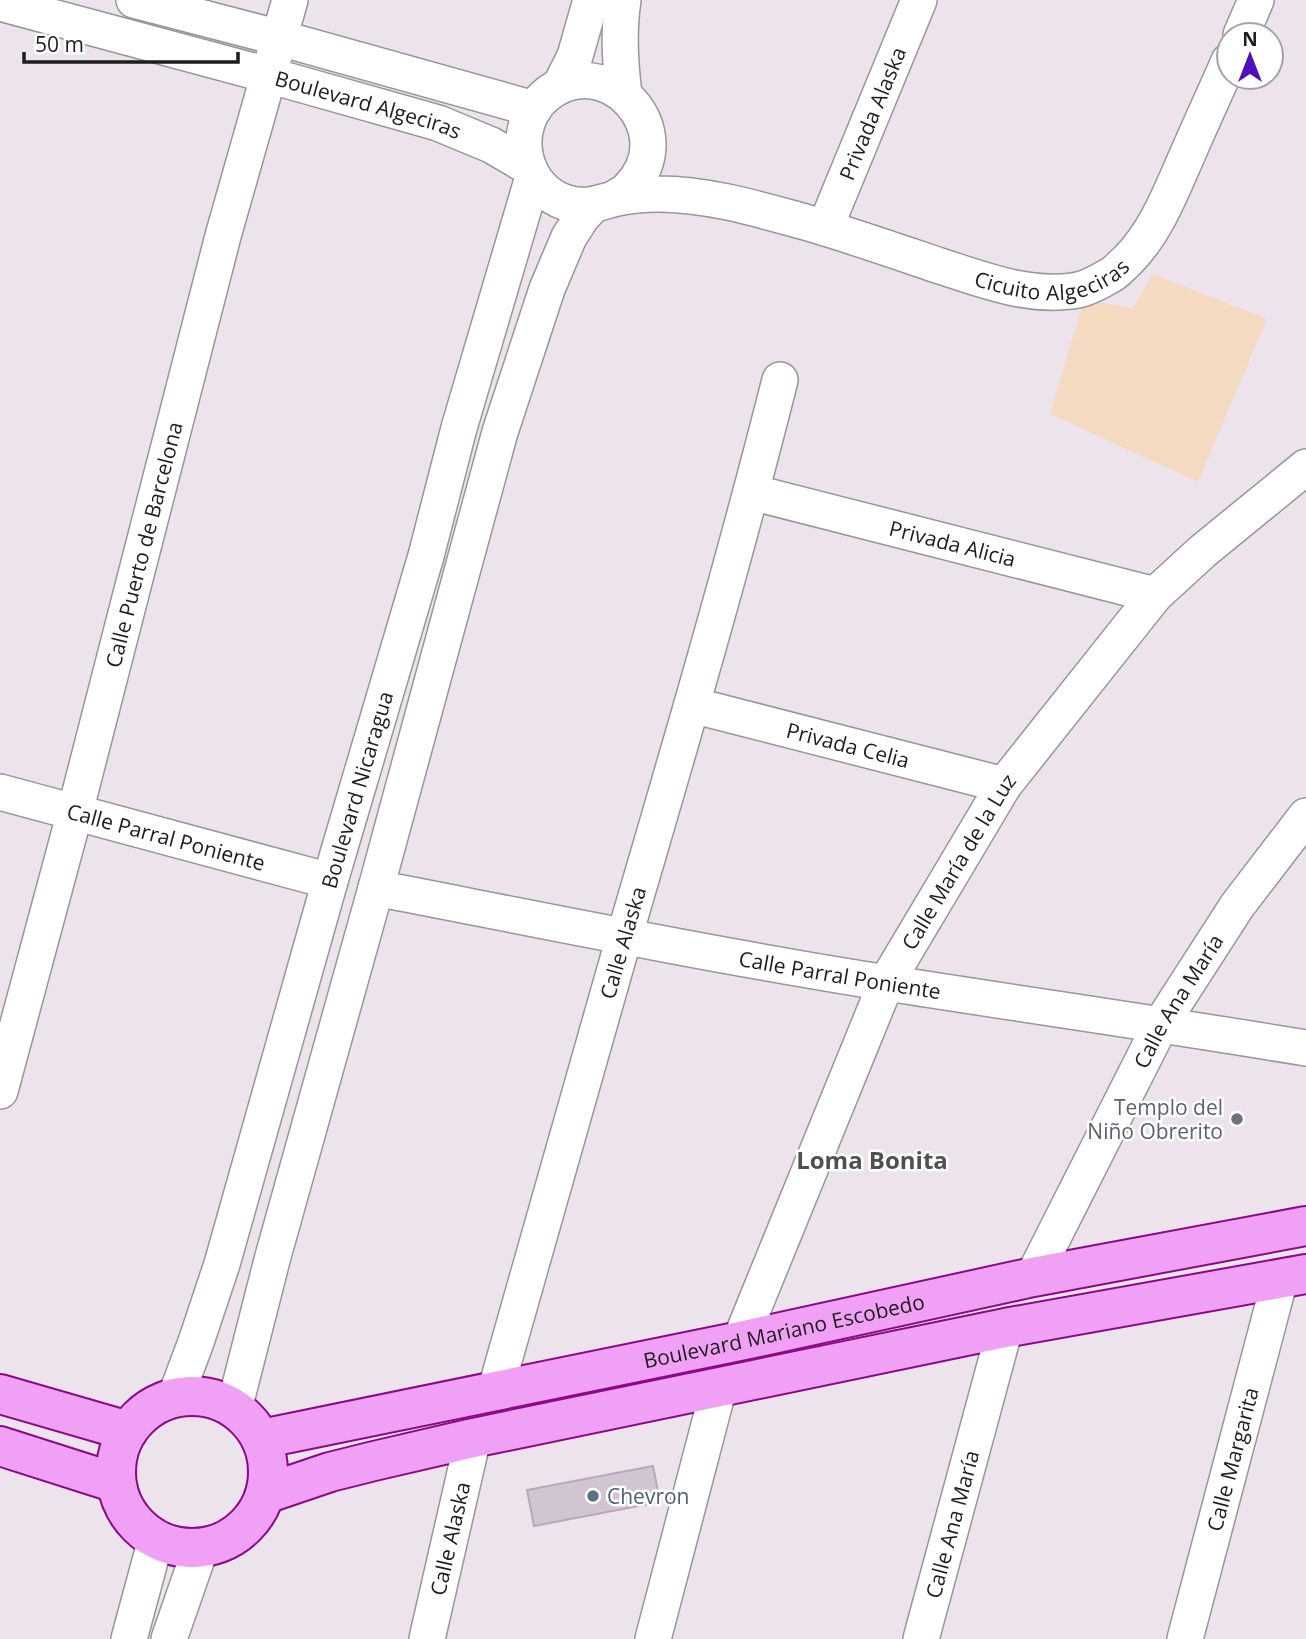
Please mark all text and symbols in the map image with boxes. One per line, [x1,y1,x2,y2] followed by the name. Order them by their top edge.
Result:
[24,21,238,65] scale bar
[1215,21,1285,91] north arrow
[1242,26,1258,52] text: N
[35,30,84,58] text: 50 m
[832,43,912,184] street label: Privada Alaska
[272,64,466,145] street label: Boulevard Algeciras
[971,253,1135,306] street label: Cicuito Algeciras
[99,419,189,670] street label: Calle Puerto de Barcelona
[886,514,1019,573] street label: Privada Alicia
[315,688,399,892] street label: Boulevard Nicaragua
[783,716,912,774] street label: Privada Celia
[895,767,1022,955] street label: Calle María de la Luz
[64,797,268,877] street label: Calle Parral Poniente
[593,883,652,1002] street label: Calle Alaska
[1127,928,1229,1073] street label: Calle Ana María
[737,944,943,1005] street label: Calle Parral Poniente
[1087,1093,1223,1145] place label: Templo del Niño Obrerito
[1229,1111,1245,1127] marker: Templo del Niño Obrerito
[796,1143,948,1176] district label: Loma Bonita
[641,1287,927,1374] street label: Boulevard Mariano Escobedo
[1200,1384,1265,1534] street label: Calle Margarita
[919,1447,985,1601] street label: Calle Ana María
[423,1479,477,1598] street label: Calle Alaska
[607,1482,689,1510] place label: Chevron
[585,1488,601,1504] marker: Chevron

